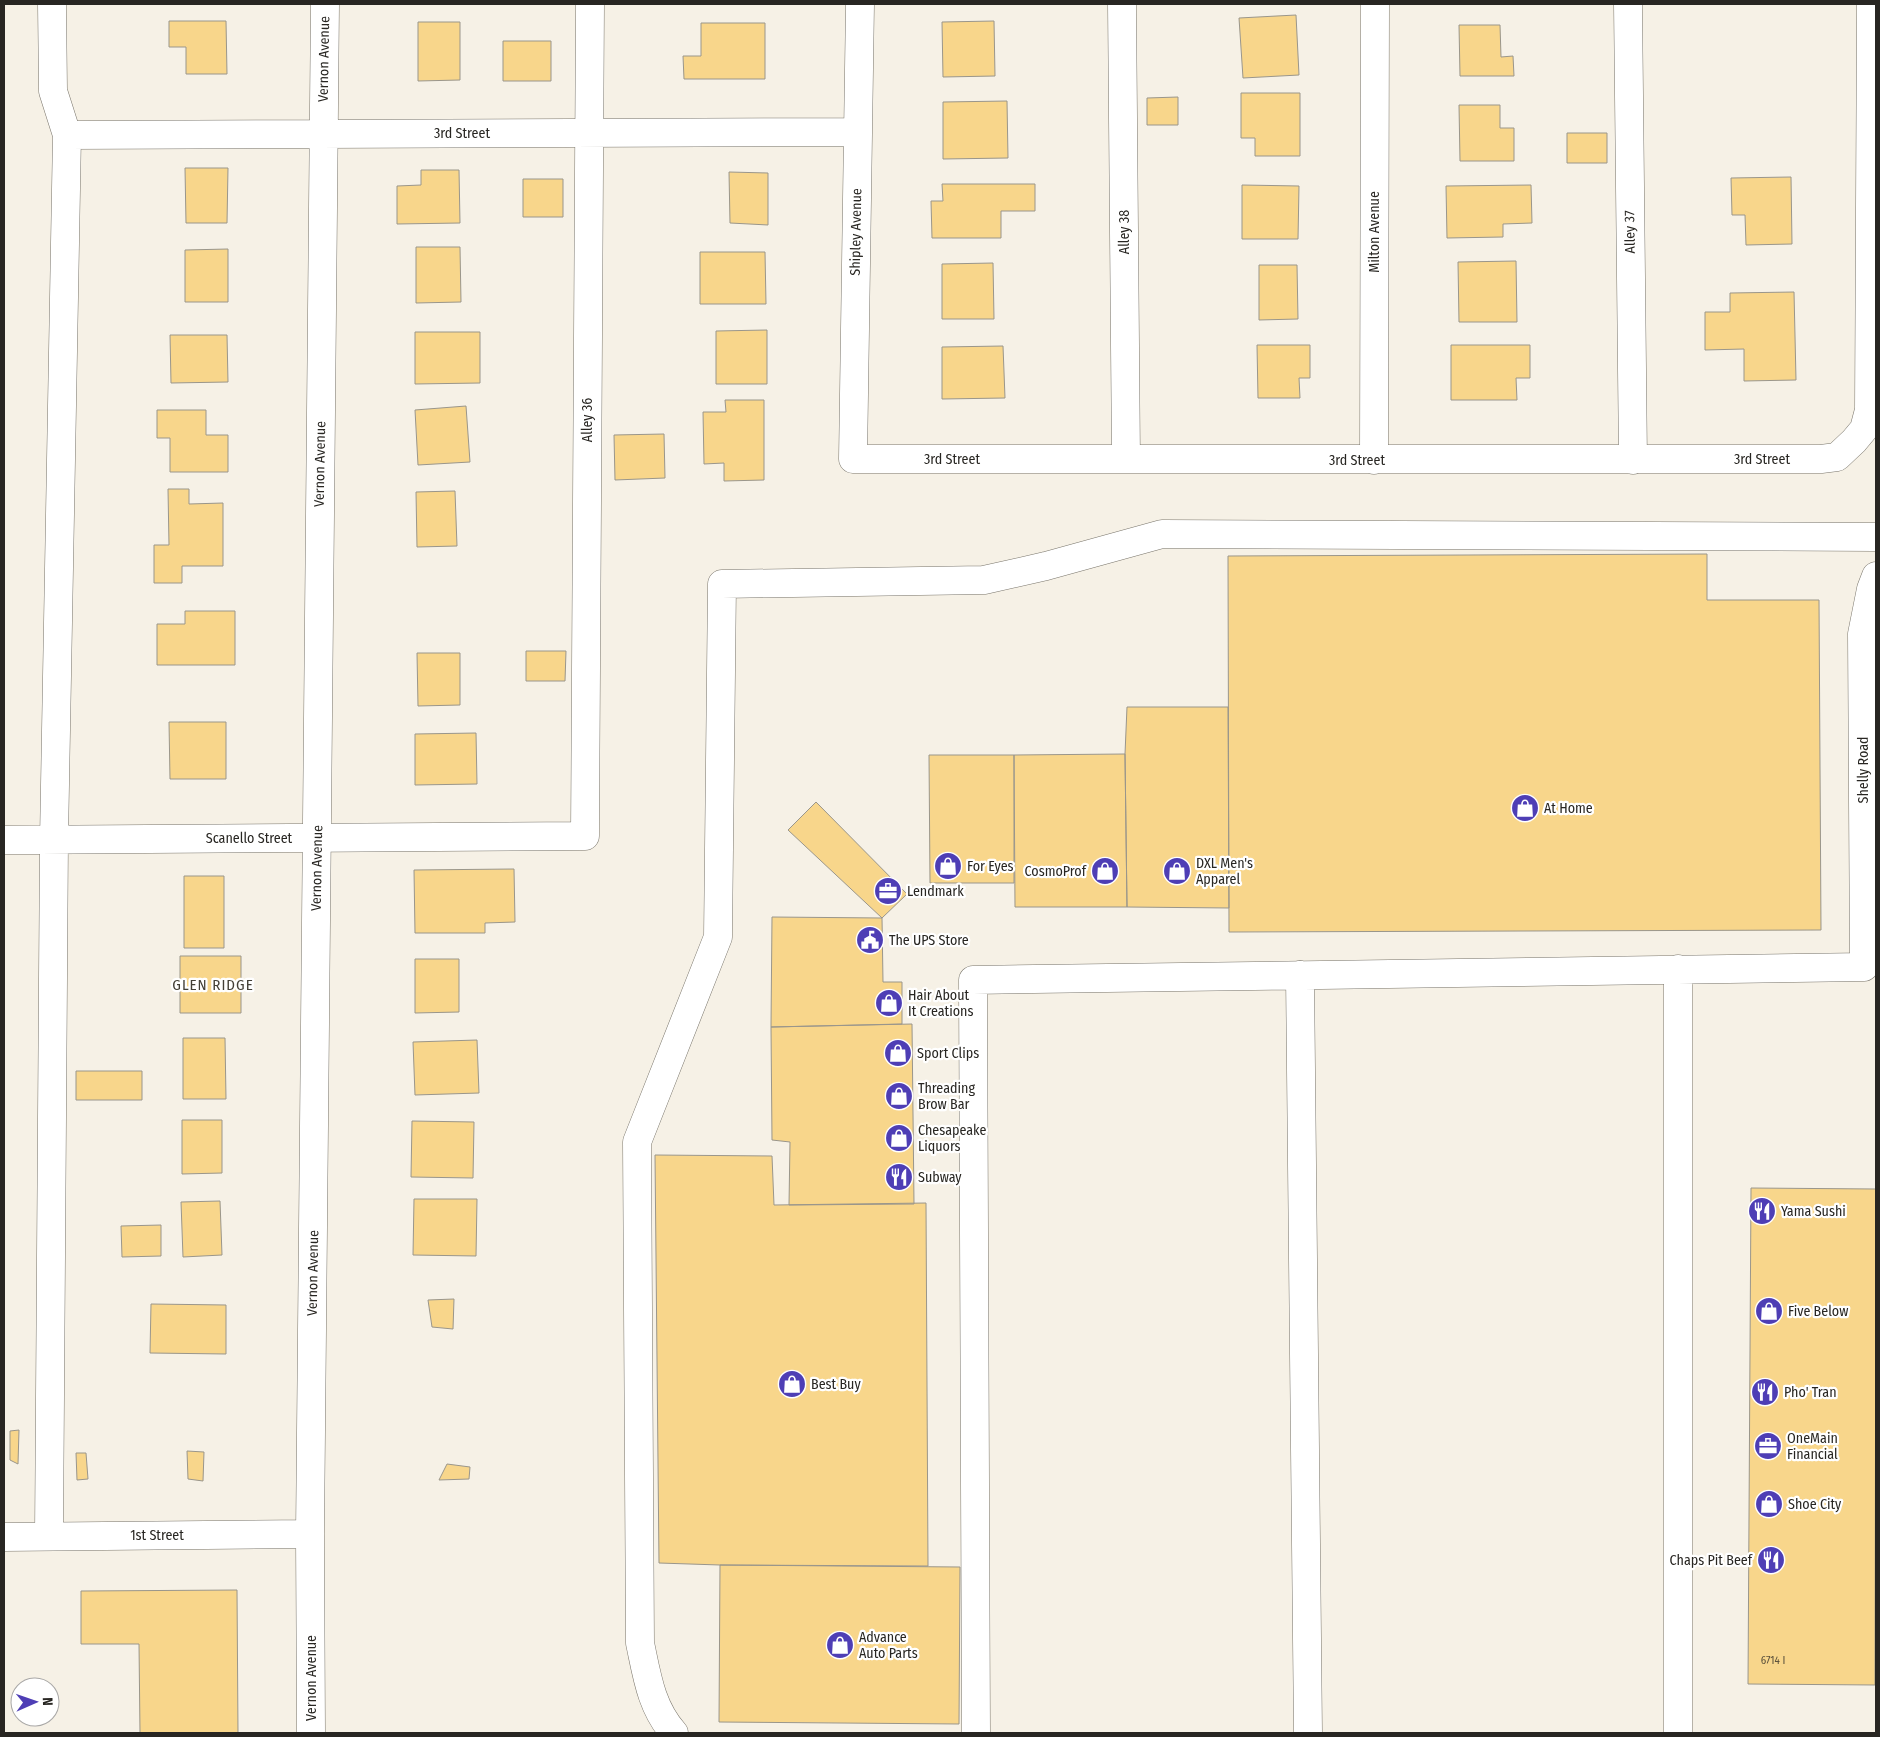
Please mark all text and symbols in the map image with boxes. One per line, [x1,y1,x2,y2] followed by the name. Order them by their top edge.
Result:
[315,16,333,102] street label: Vernon Avenue
[434,125,490,142] street label: 3rd Street
[847,188,865,276] street label: Shipley Avenue
[1366,191,1383,273] street label: Milton Avenue
[1116,210,1133,254] street label: Alley 38
[1621,210,1639,254] street label: Alley 37
[579,398,596,442] street label: Alley 36
[311,421,329,507] street label: Vernon Avenue
[924,451,980,468] street label: 3rd Street
[1734,451,1790,468] street label: 3rd Street
[1329,452,1385,469] street label: 3rd Street
[1855,736,1872,804] street label: Shelly Road
[1510,793,1540,823] shop icon: At Home
[1544,800,1593,817] place label: At Home
[308,825,326,911] street label: Vernon Avenue
[206,830,293,847] street label: Scanello Street
[933,851,963,881] shop icon: For Eyes
[1196,855,1253,888] place label: DXL Men's Apparel
[1090,856,1120,886] shop icon: CosmoProf
[1162,856,1192,886] shop icon: DXL Men's Apparel
[967,858,1014,875] place label: For Eyes
[1025,863,1088,880] place label: CosmoProf
[873,876,903,906] office icon: Lendmark
[907,883,964,900] place label: Lendmark
[855,925,885,955] public building icon: The UPS Store
[889,932,969,949] place label: The UPS Store
[172,976,254,994] district label: GLEN RIDGE
[908,987,973,1020] place label: Hair About It Creations
[874,988,904,1018] shop icon: Hair About It Creations
[883,1038,913,1068] shop icon: Sport Clips
[917,1045,979,1062] place label: Sport Clips
[918,1080,975,1113] place label: Threading Brow Bar
[884,1081,914,1111] shop icon: Threading Brow Bar
[918,1122,987,1155] place label: Chesapeake Liquors
[884,1123,914,1153] shop icon: Chesapeake Liquors
[884,1162,914,1192] restaurant icon: Subway
[918,1169,962,1186] place label: Subway
[1747,1196,1777,1226] restaurant icon: Yama Sushi
[1781,1203,1846,1220] place label: Yama Sushi
[304,1230,322,1316] street label: Vernon Avenue
[1754,1296,1784,1326] shop icon: Five Below
[1788,1303,1848,1320] place label: Five Below
[777,1369,807,1399] shop icon: Best Buy
[811,1376,861,1393] place label: Best Buy
[1750,1377,1780,1407] restaurant icon: Pho' Tran
[1784,1384,1837,1401] place label: Pho' Tran
[1787,1430,1838,1463] place label: OneMain Financial
[1753,1431,1783,1461] office icon: OneMain Financial
[1754,1489,1784,1519] shop icon: Shoe City
[1788,1496,1842,1513] place label: Shoe City
[130,1527,184,1544] street label: 1st Street
[1756,1545,1786,1575] restaurant icon: Chaps Pit Beef
[1670,1552,1754,1569] place label: Chaps Pit Beef
[859,1629,918,1662] place label: Advance Auto Parts
[825,1630,855,1660] shop icon: Advance Auto Parts
[303,1635,320,1721] street label: Vernon Avenue
[1761,1654,1785,1667] house number: 6714 I
[10,1677,60,1727] north arrow
[39,1697,56,1706] text: N

